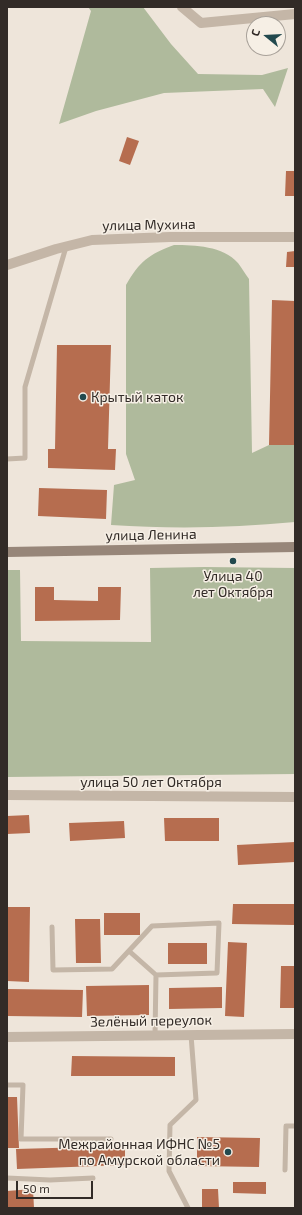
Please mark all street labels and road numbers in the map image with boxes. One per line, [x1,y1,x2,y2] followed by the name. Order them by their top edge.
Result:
[102,216,196,234] street label: улица Мухина
[105,526,197,544] street label: улица Ленина
[80,774,222,790] street label: улица 50 лет Октября
[90,1012,212,1030] street label: Зелёный переулок

